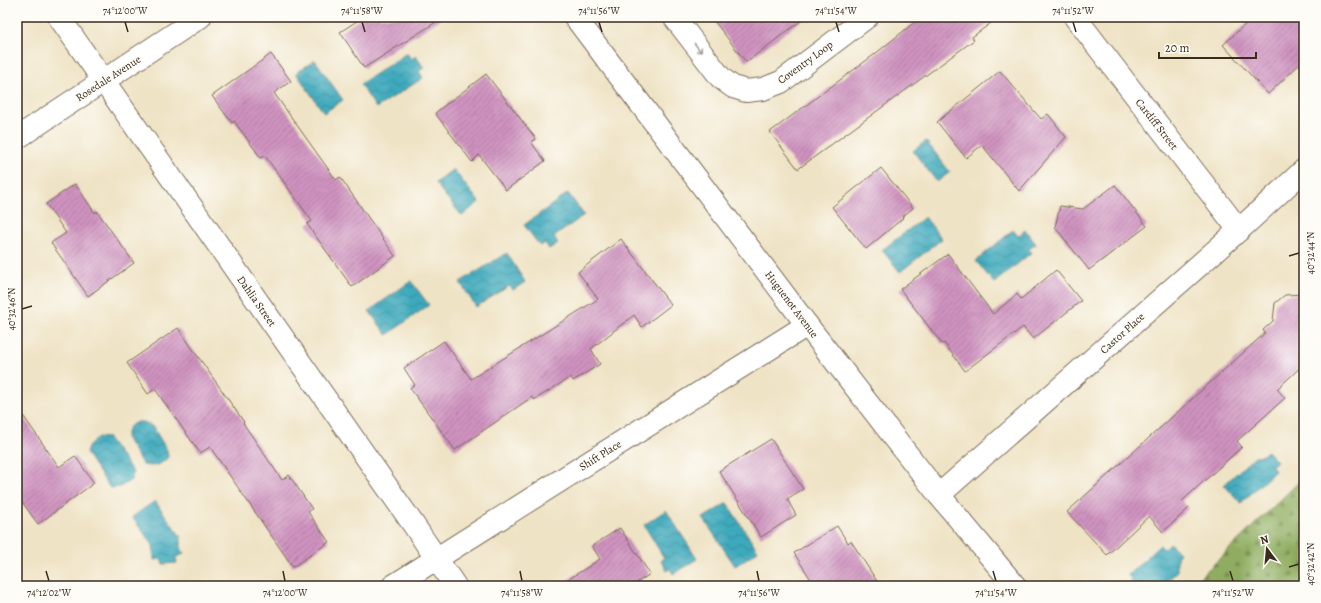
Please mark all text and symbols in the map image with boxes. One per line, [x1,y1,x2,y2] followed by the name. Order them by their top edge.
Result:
[103,4,148,17] text: 74°12'00"W
[341,4,384,17] text: 74°11'58"W
[578,4,620,17] text: 74°11'56"W
[815,4,857,17] text: 74°11'54"W
[1052,4,1095,17] text: 74°11'52"W
[1159,34,1256,60] scale bar
[775,37,836,88] street label: Coventry Loop
[1165,40,1189,56] text: 20 m
[694,42,702,53] one-way arrow
[73,52,144,105] street label: Rosedale Avenue
[1132,96,1182,153] street label: Cardiff Street
[1304,232,1317,274] text: 40°32'44"N
[761,268,822,341] street label: Huguenot Avenue
[234,273,280,330] street label: Dahlia Street
[5,288,18,330] text: 40°32'46"N
[1097,309,1148,357] street label: Castor Place
[576,436,624,474] street label: Shift Place
[1247,529,1287,569] north arrow
[1258,532,1270,548] text: N
[1304,543,1317,586] text: 40°32'42"N
[27,586,72,599] text: 74°12'02"W
[263,586,308,599] text: 74°12'00"W
[501,586,544,599] text: 74°11'58"W
[738,586,780,599] text: 74°11'56"W
[975,586,1017,599] text: 74°11'54"W
[1212,586,1255,599] text: 74°11'52"W

